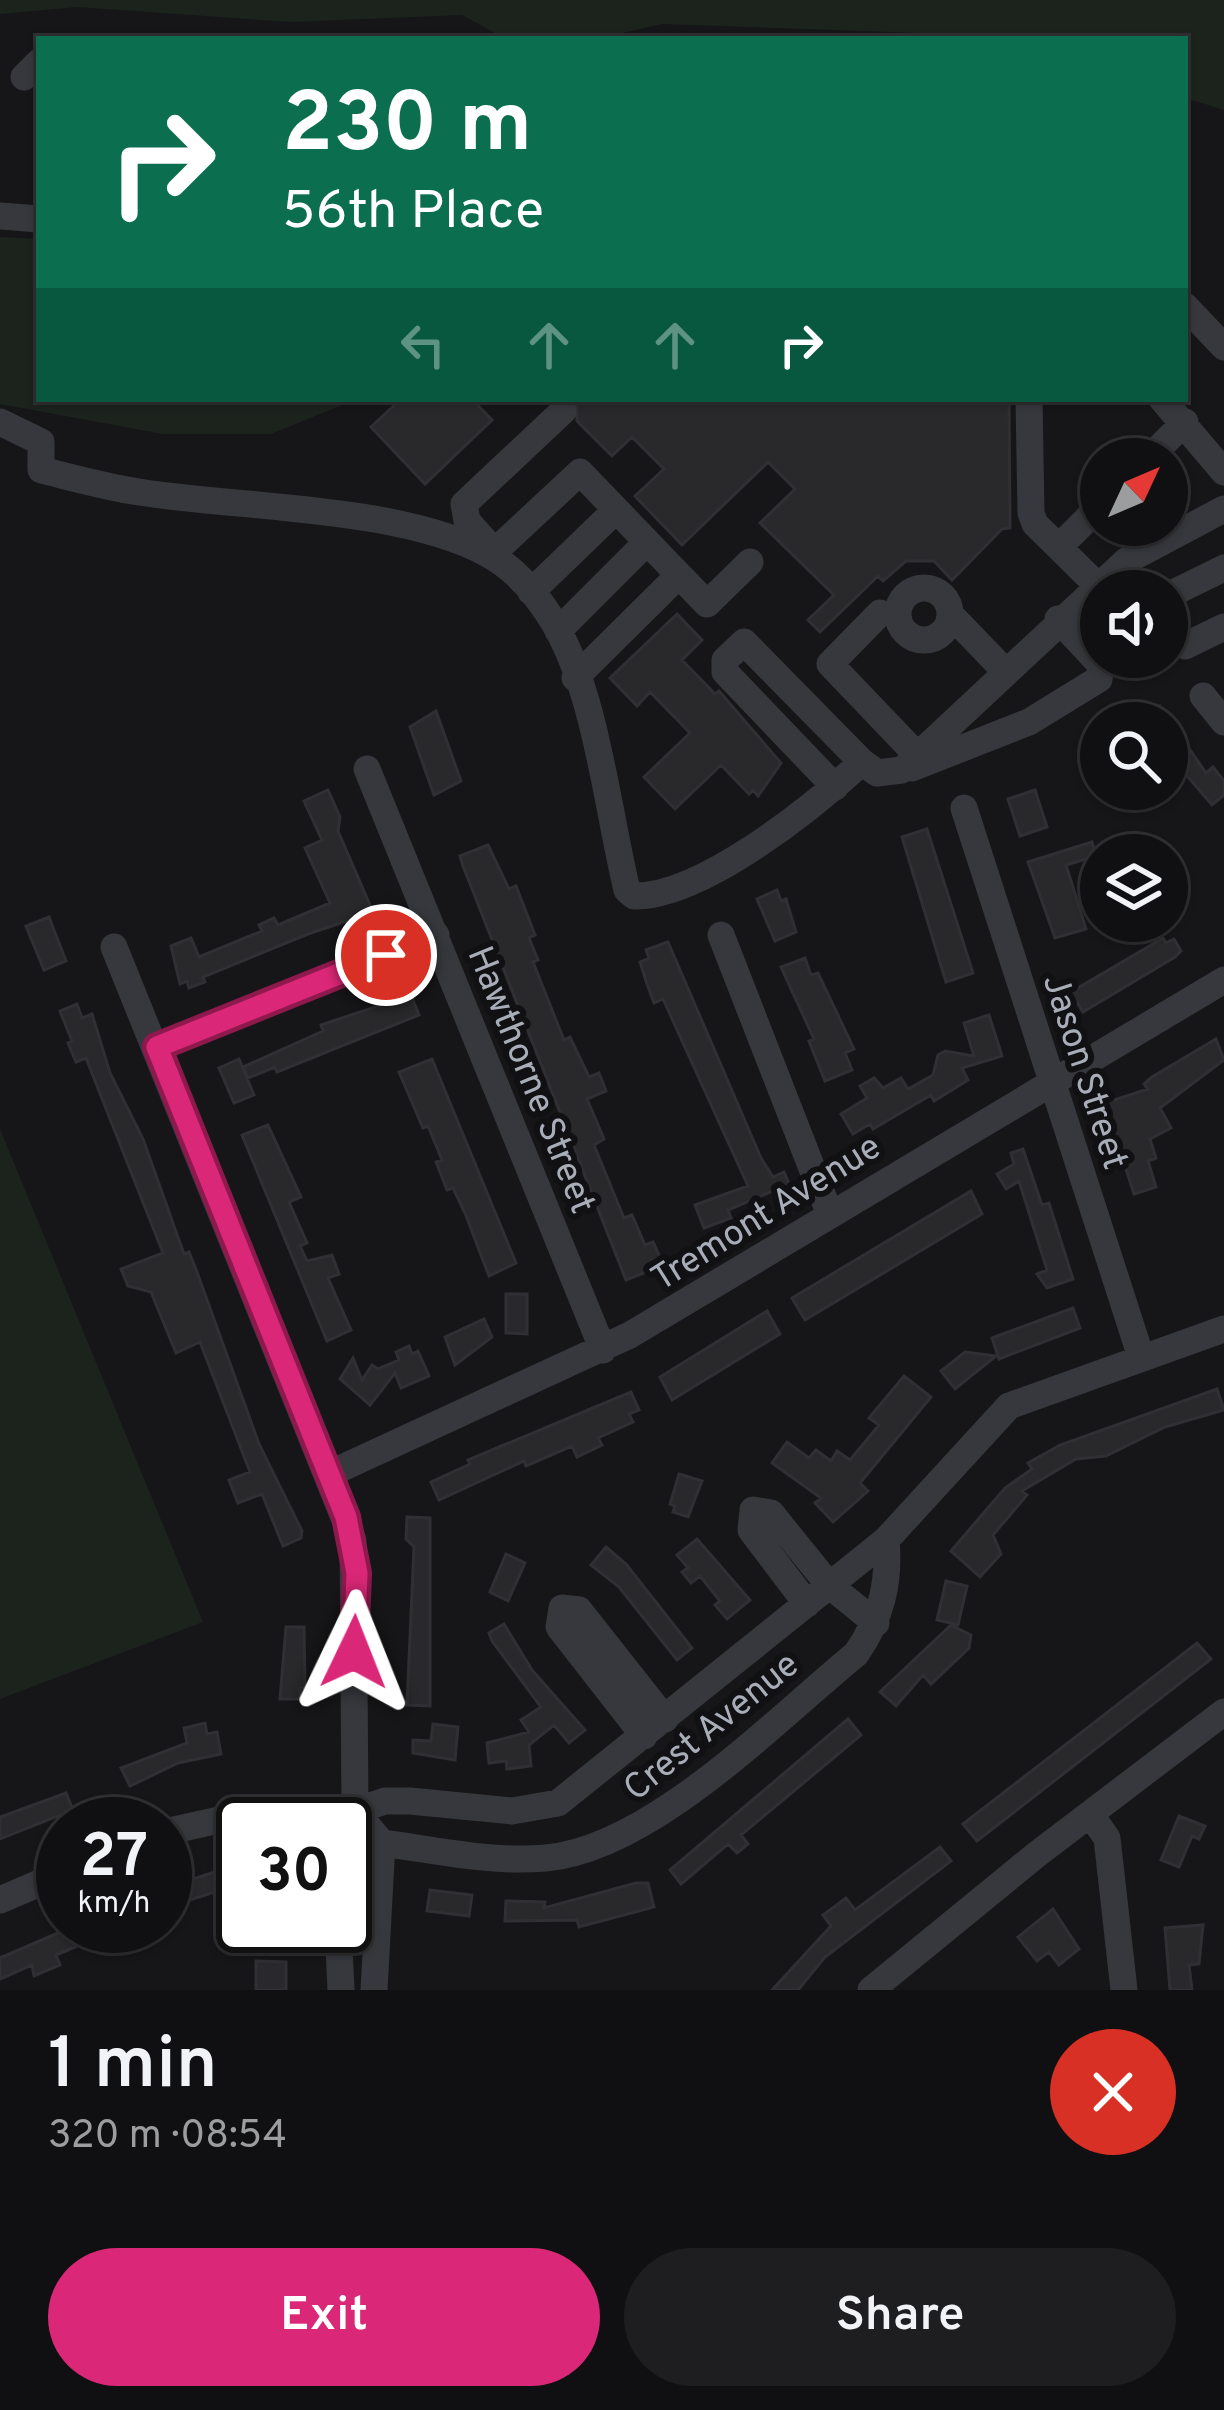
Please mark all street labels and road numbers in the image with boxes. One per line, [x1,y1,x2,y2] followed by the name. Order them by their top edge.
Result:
[455,940,604,1221] street label: Hawthorne Street
[1030,969,1136,1176] street label: Jason Street
[644,1125,891,1303] street label: Tremont Avenue
[615,1643,810,1813] street label: Crest Avenue

